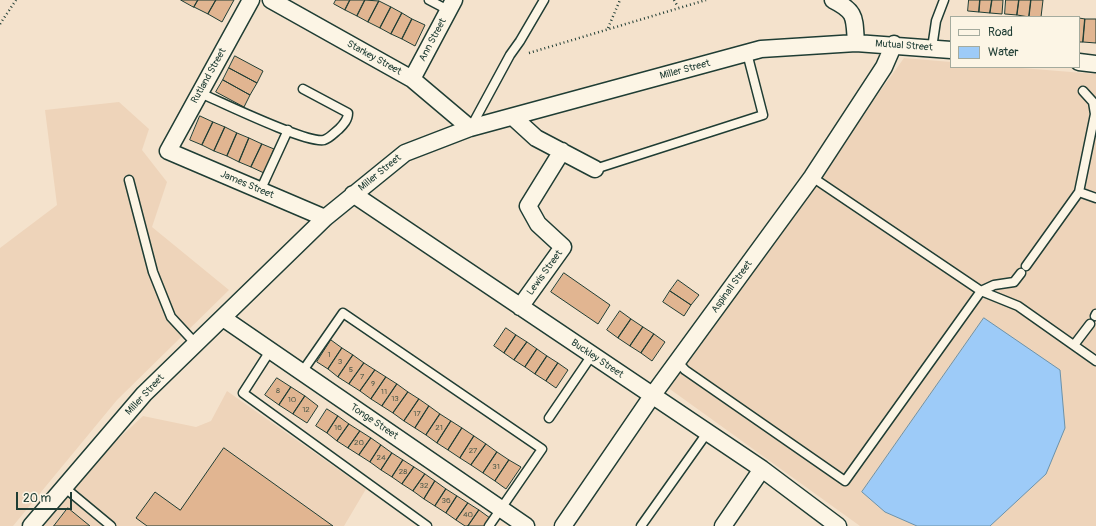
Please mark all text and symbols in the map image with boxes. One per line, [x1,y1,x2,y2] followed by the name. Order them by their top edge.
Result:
[417,16,449,64] street label: Ann Street
[950,16,1080,68] legend
[988,25,1013,40] text: Road
[345,38,403,78] street label: Starkey Street
[875,38,933,54] street label: Mutual Street
[988,45,1019,60] text: Water
[189,46,229,106] street label: Rutland Street
[659,58,711,82] street label: Miller Street
[356,152,404,194] street label: Miller Street
[218,168,276,202] street label: James Street
[525,248,565,298] street label: Lewis Street
[709,259,755,315] street label: Aspinall Street
[568,337,626,381] street label: Buckley Street
[327,350,331,360] house number: 1
[338,357,342,367] house number: 3
[349,365,353,375] house number: 5
[123,372,167,418] street label: Miller Street
[360,372,364,382] house number: 7
[371,379,375,389] house number: 9
[276,386,280,396] house number: 8
[381,387,387,397] house number: 11
[391,394,399,404] house number: 13
[288,395,296,405] house number: 10
[348,402,400,442] street label: Tonge Street
[302,405,310,415] house number: 12
[413,409,421,419] house number: 17
[334,423,342,433] house number: 16
[435,423,443,433] house number: 21
[354,438,364,448] house number: 20
[469,446,477,456] house number: 27
[376,453,386,463] house number: 24
[492,462,500,472] house number: 31
[399,467,407,477] house number: 28
[420,481,428,491] house number: 32
[18,484,74,510] scale bar
[23,491,51,506] text: 20 m
[441,496,451,506] house number: 36
[463,510,473,520] house number: 40

